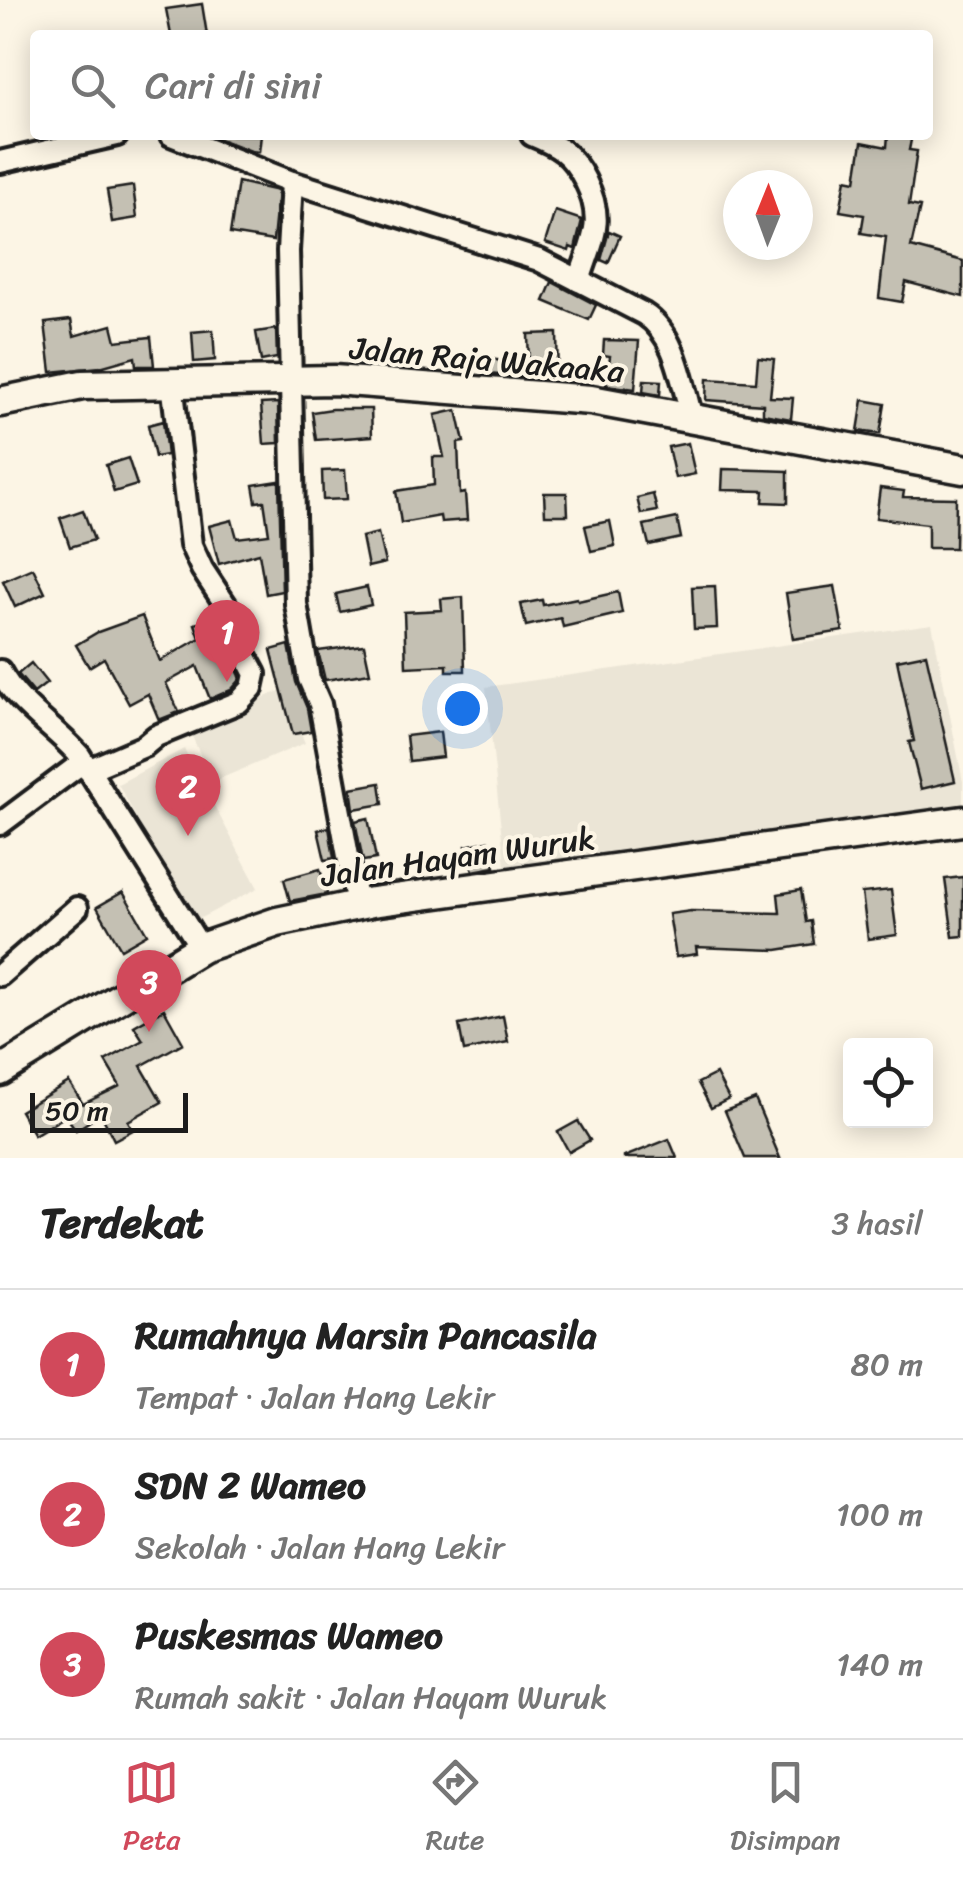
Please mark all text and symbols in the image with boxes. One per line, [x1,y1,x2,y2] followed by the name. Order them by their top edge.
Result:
[30,30,933,140] search box
[145,52,321,119] text: Cari di sini
[65,58,120,113] icon: search
[723,170,813,260] north arrow
[347,320,627,400] street label: Jalan Raja Wakaaka
[194,600,260,682] pin: 1
[437,683,488,734] your location
[156,754,220,836] pin: 2
[316,810,599,905] street label: Jalan Hayam Wuruk
[116,950,182,1032] pin: 3
[843,1038,933,1128] map controls
[843,1038,933,1128] button: locate
[45,1086,109,1135] text: 50 m
[30,1088,188,1132] scale bar
[40,1186,204,1260] text: Terdekat
[832,1195,923,1252] text: 3 hasil
[135,1302,597,1369] text: Rumahnya Marsin Pancasila
[66,1336,79,1393] text: 1
[851,1336,923,1393] text: 80 m
[135,1369,495,1426] text: Tempat · Jalan Hang Lekir
[135,1452,366,1519] text: SDN 2 Wameo
[63,1486,82,1543] text: 2
[836,1486,923,1543] text: 100 m
[135,1519,505,1576] text: Sekolah · Jalan Hang Lekir
[135,1602,443,1669] text: Puskesmas Wameo
[64,1636,81,1693] text: 3
[836,1636,923,1693] text: 140 m
[135,1669,607,1726] text: Rumah sakit · Jalan Hayam Wuruk
[123,1755,180,1864] tab: Peta
[426,1755,484,1864] tab: Rute
[730,1755,840,1864] tab: Disimpan

